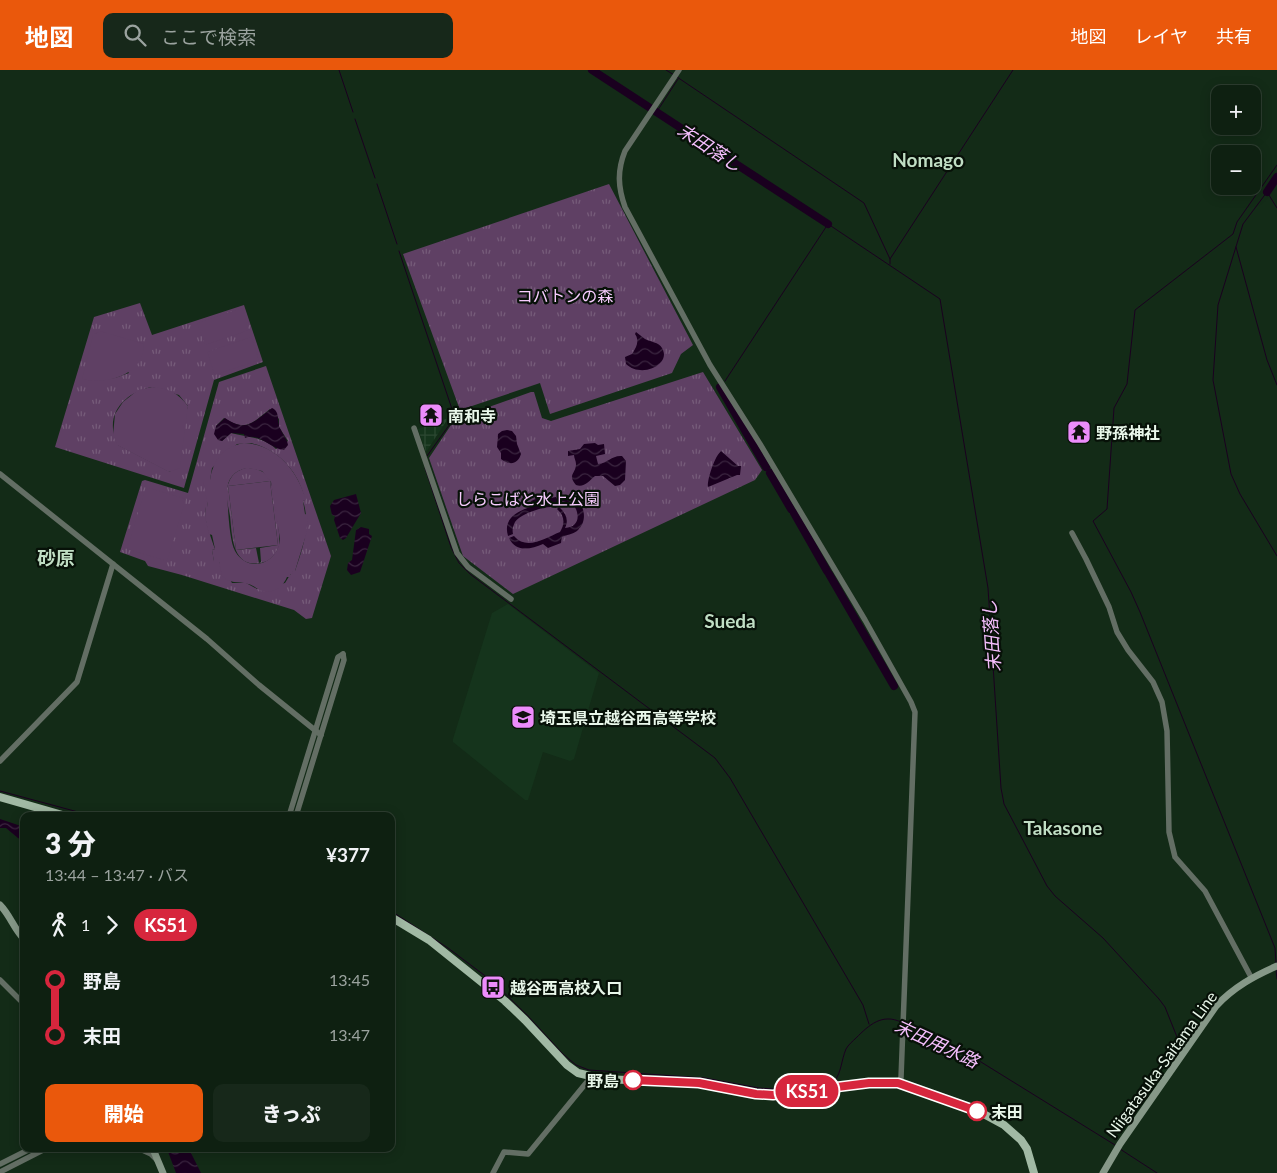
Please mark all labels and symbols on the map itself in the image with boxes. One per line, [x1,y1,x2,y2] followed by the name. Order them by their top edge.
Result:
[674,118,746,176] water label: 末田落し
[892,148,964,171] district label: Nomago
[517,286,613,305] park label: コバトンの森
[418,402,444,428] temple icon: 南和寺
[448,406,496,425] place label: 南和寺
[1066,419,1092,445] temple icon: 野孫神社
[1096,423,1160,442] place label: 野孫神社
[456,489,600,508] park label: しらこばと水上公園
[37,546,75,569] district label: 砂原
[978,599,1004,673] water label: 末田落し
[704,609,756,632] district label: Sueda
[510,704,536,730] school or university icon: 埼玉県立越谷西高等学校
[540,708,716,727] place label: 埼玉県立越谷西高等学校
[1024,816,1102,839] district label: Takasone
[480,974,506,1000] bus stop icon: 越谷西高校入口
[510,978,622,997] place label: 越谷西高校入口
[1102,987,1220,1141] street label: Niigatasuka-Saitama Line
[892,1014,984,1073] water label: 末田用水路
[623,1070,643,1090] marker: 野島
[587,1071,619,1090] place label: 野島
[772,1075,842,1107] line badge: KS51
[967,1101,987,1121] marker: 末田
[991,1102,1023,1121] place label: 末田

